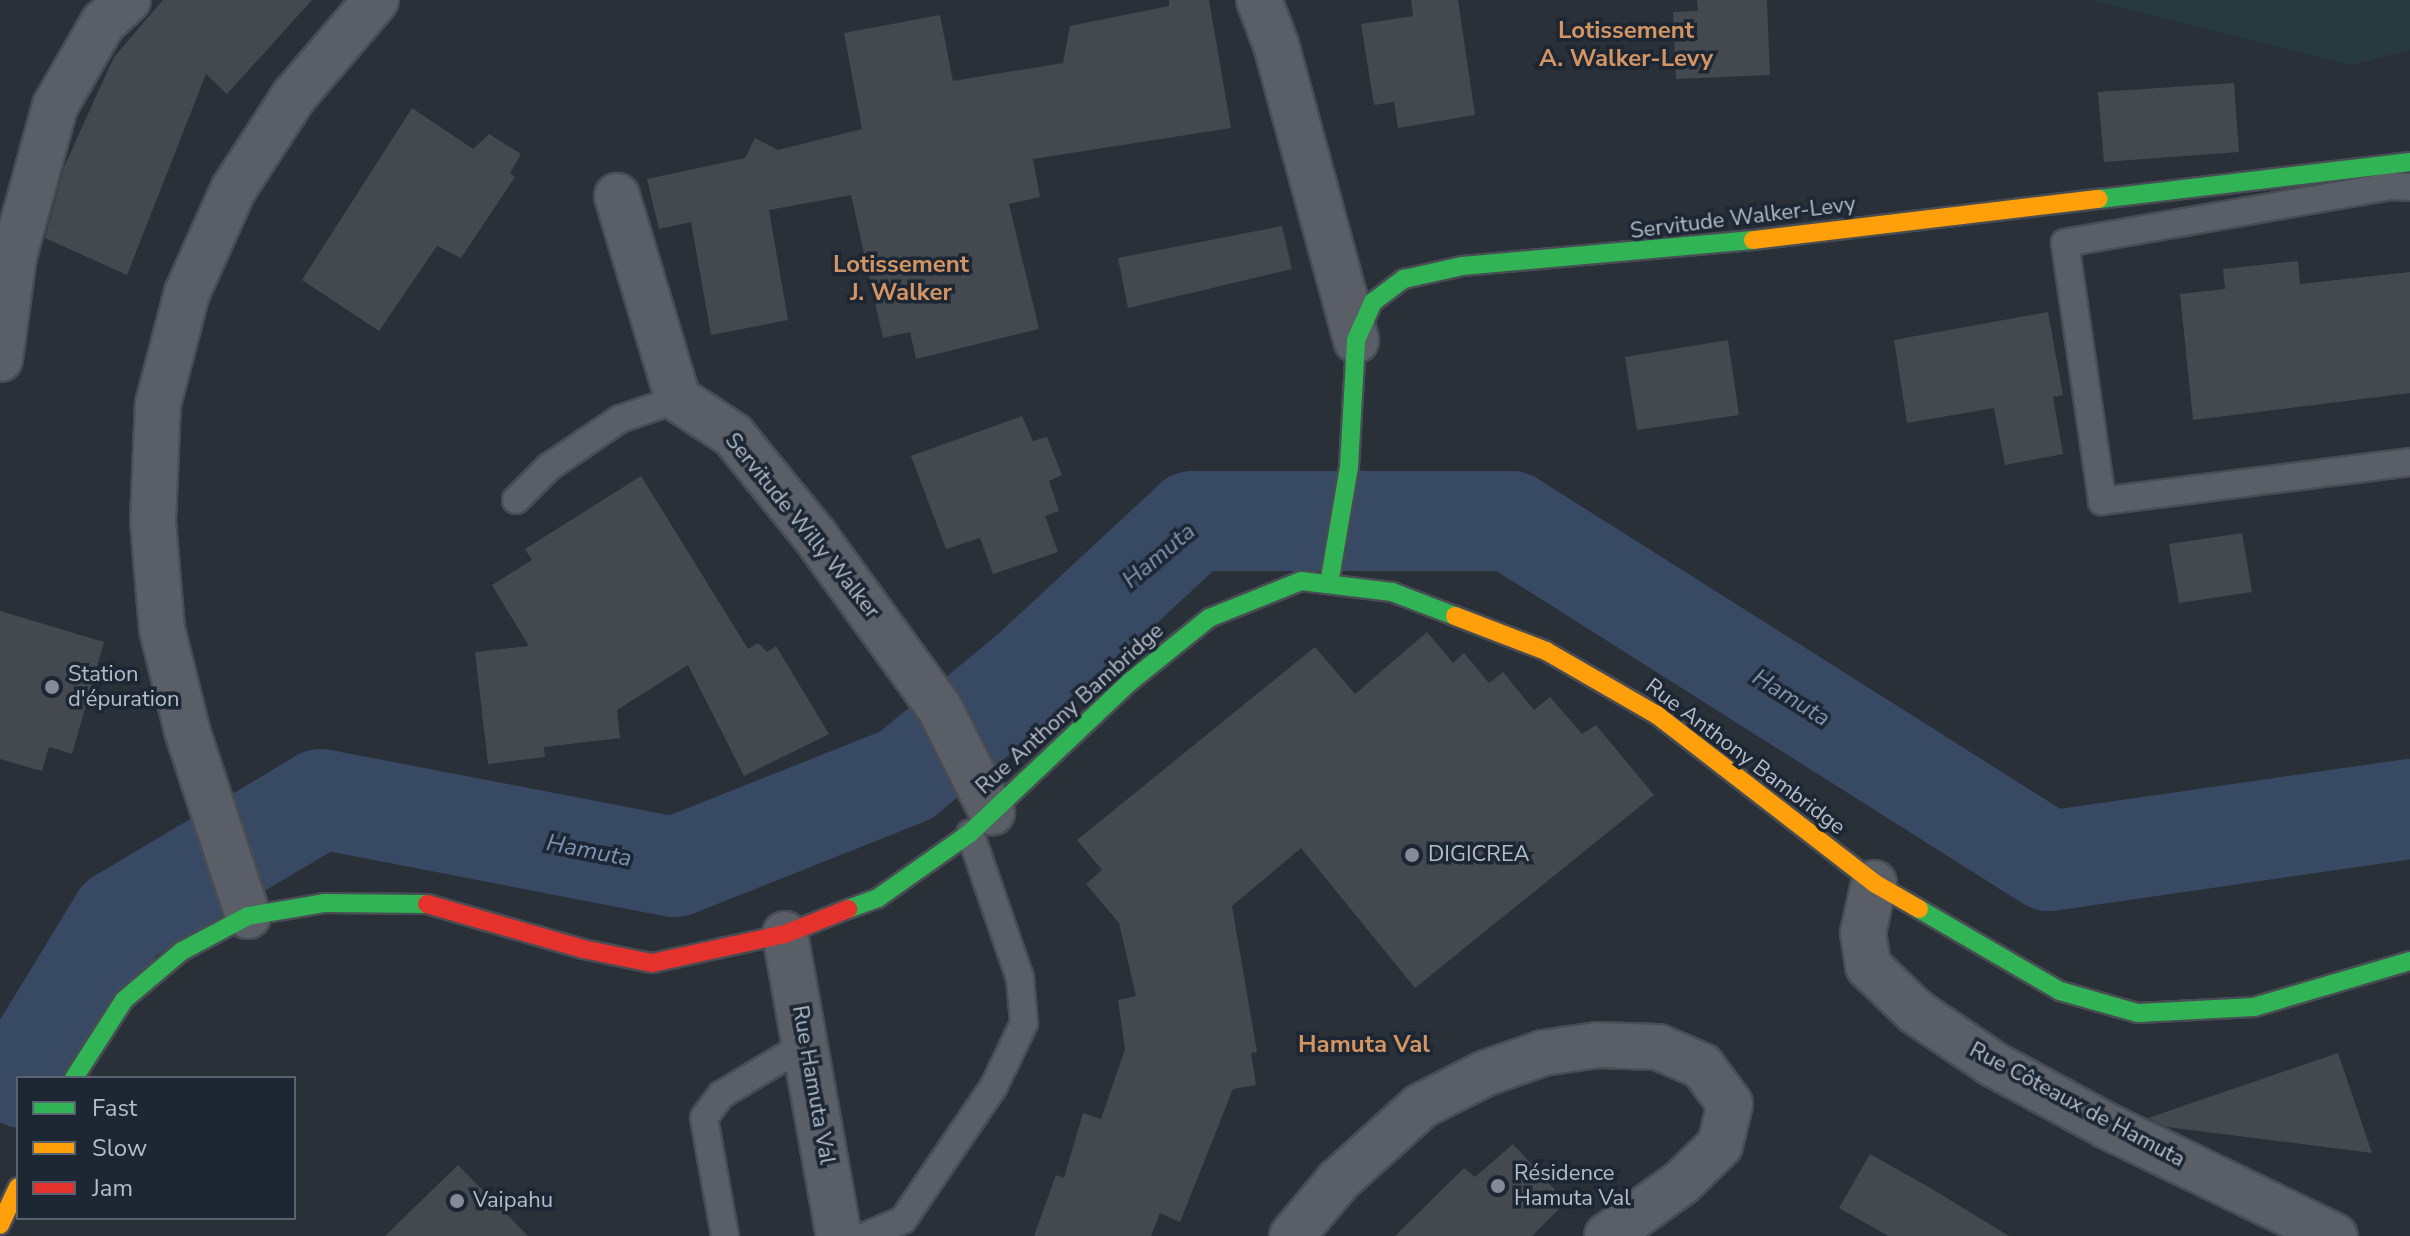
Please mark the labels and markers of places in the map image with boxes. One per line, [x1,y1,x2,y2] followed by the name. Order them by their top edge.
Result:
[68,661,180,712] place label: Station d'épuration
[43,678,61,696] marker: Station d'épuration
[1428,842,1530,868] place label: DIGICREA
[1403,846,1421,864] marker: DIGICREA
[1514,1160,1631,1212] place label: Résidence Hamuta Val
[1489,1177,1507,1195] marker: Résidence Hamuta Val
[473,1188,553,1214] place label: Vaipahu
[448,1192,466,1210] marker: Vaipahu

